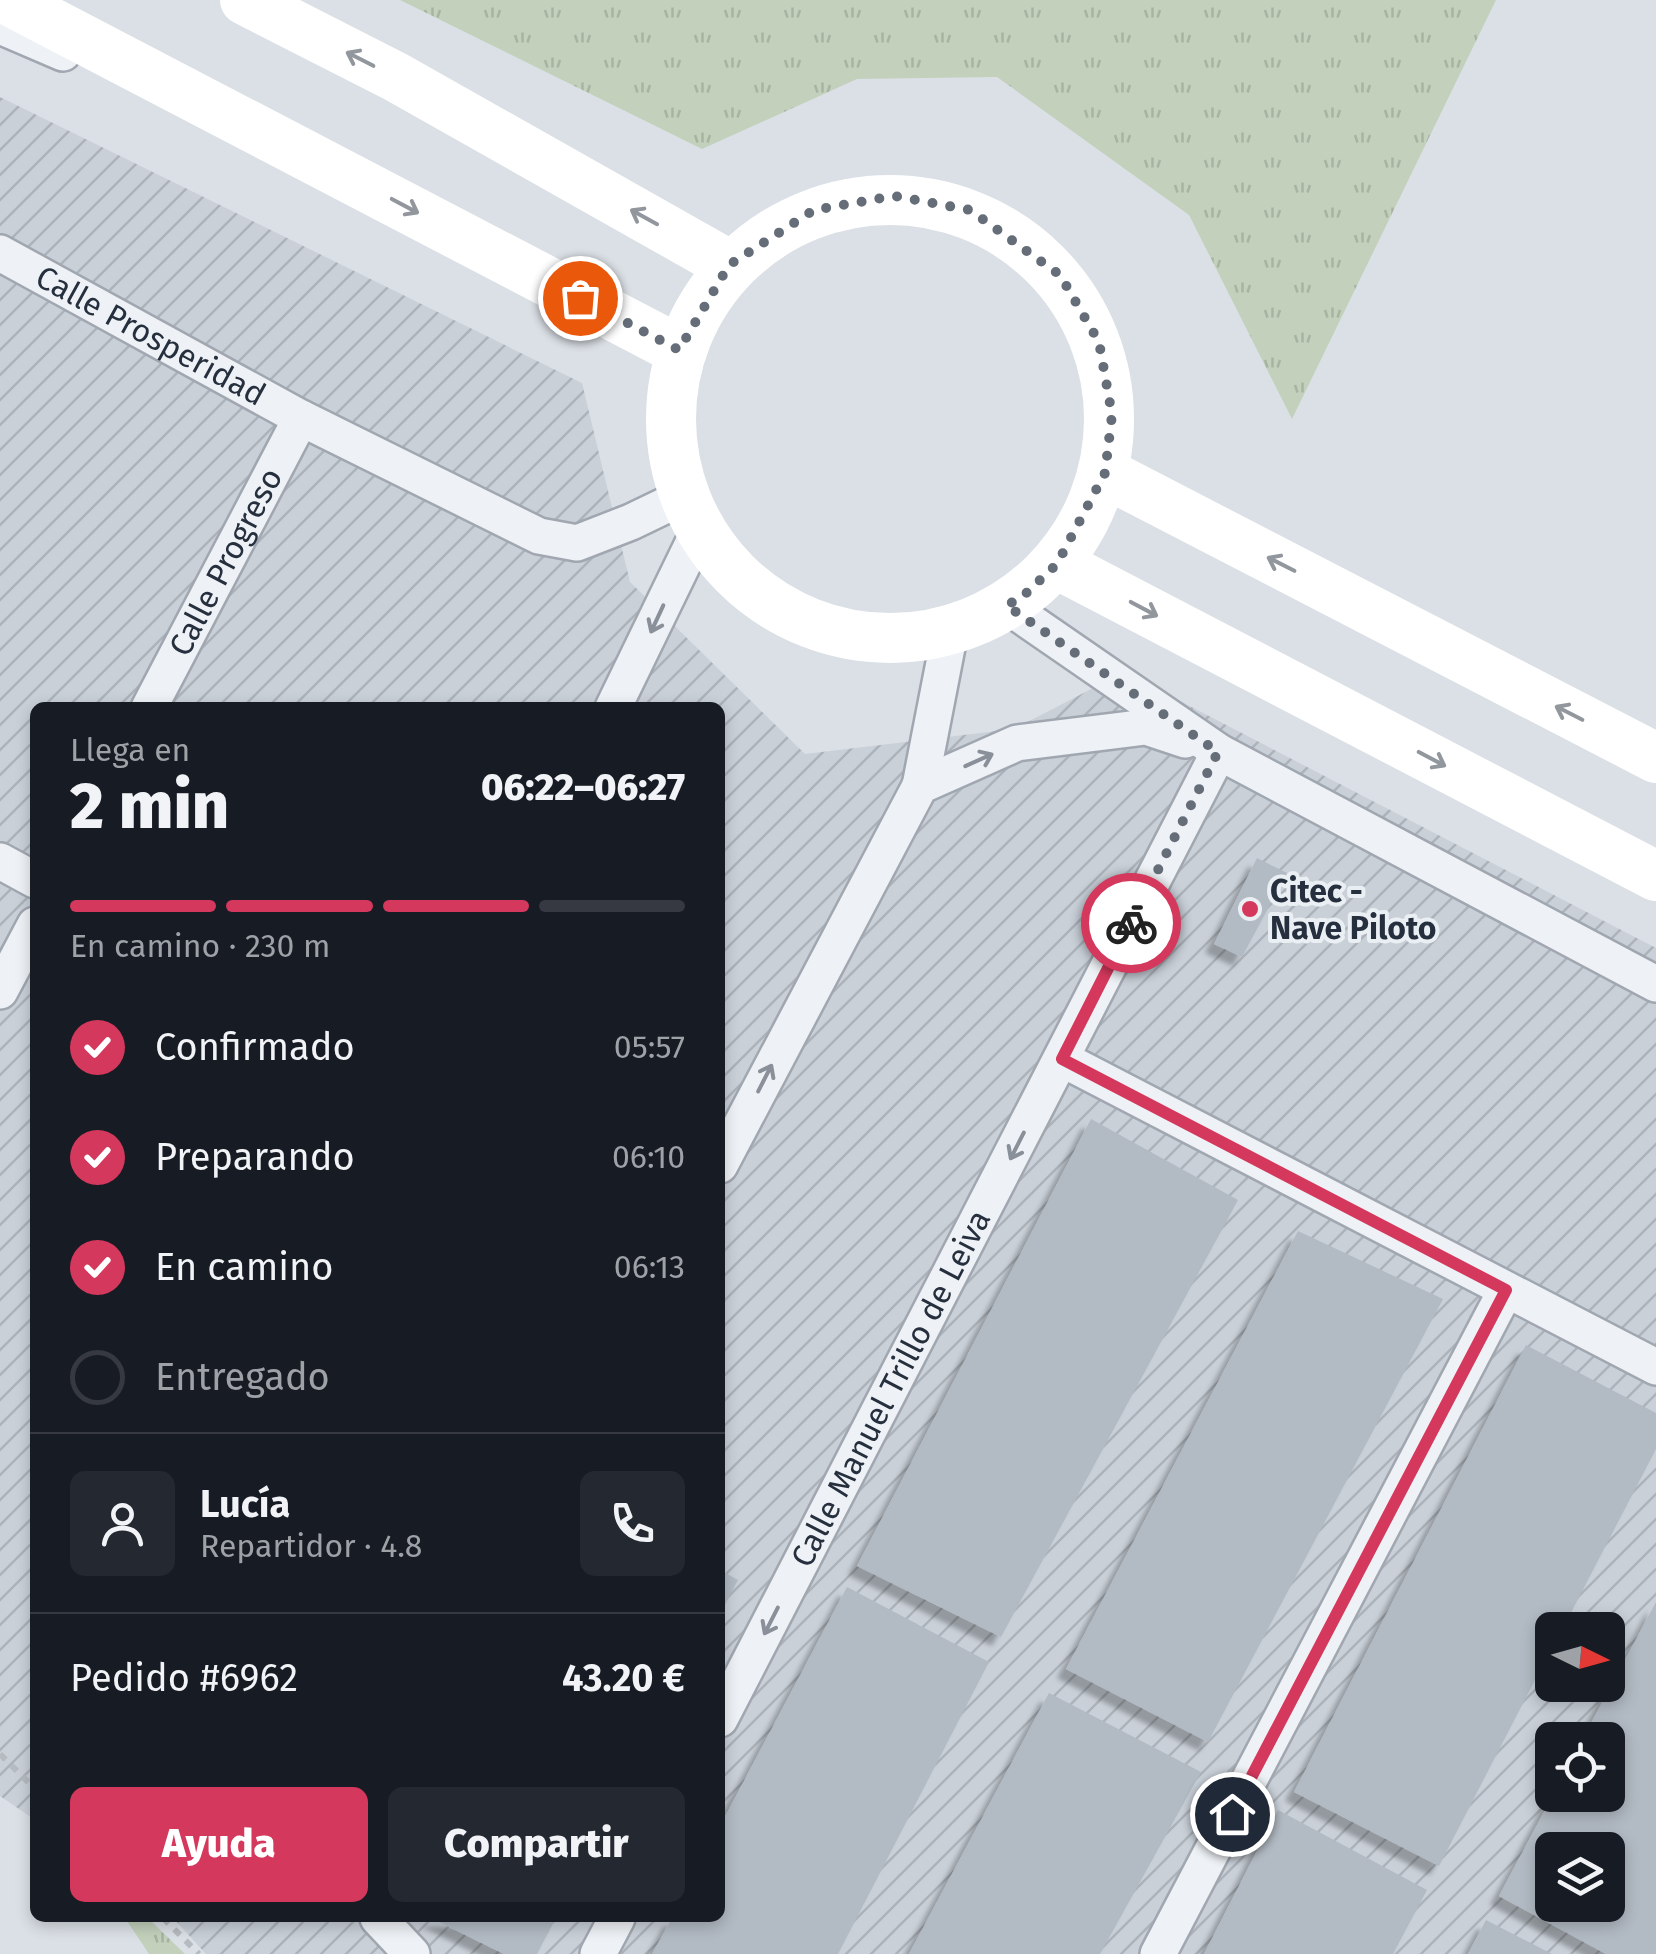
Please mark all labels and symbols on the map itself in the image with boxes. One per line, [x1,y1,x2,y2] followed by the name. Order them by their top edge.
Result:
[346,49,376,68] one-way arrow
[389,197,419,216] one-way arrow
[630,206,660,226] one-way arrow
[538,256,623,341] pin
[30,258,272,414] street label: Calle Prosperidad
[161,462,290,662] street label: Calle Progreso
[1266,554,1296,573] one-way arrow
[1128,600,1158,619] one-way arrow
[647,604,666,634] one-way arrow
[1555,703,1585,722] one-way arrow
[963,750,994,768] one-way arrow
[1416,750,1446,769] one-way arrow
[1270,872,1436,947] place label: Citec - Nave Piloto
[1081,873,1181,973] courier
[1239,898,1261,920] marker: Citec - Nave Piloto
[756,1063,775,1093] one-way arrow
[1007,1130,1026,1160] one-way arrow
[783,1204,998,1573] street label: Calle Manuel Trillo de Leiva
[761,1605,780,1635] one-way arrow
[1535,1612,1625,1702] north arrow
[1190,1772,1275,1857] pin

